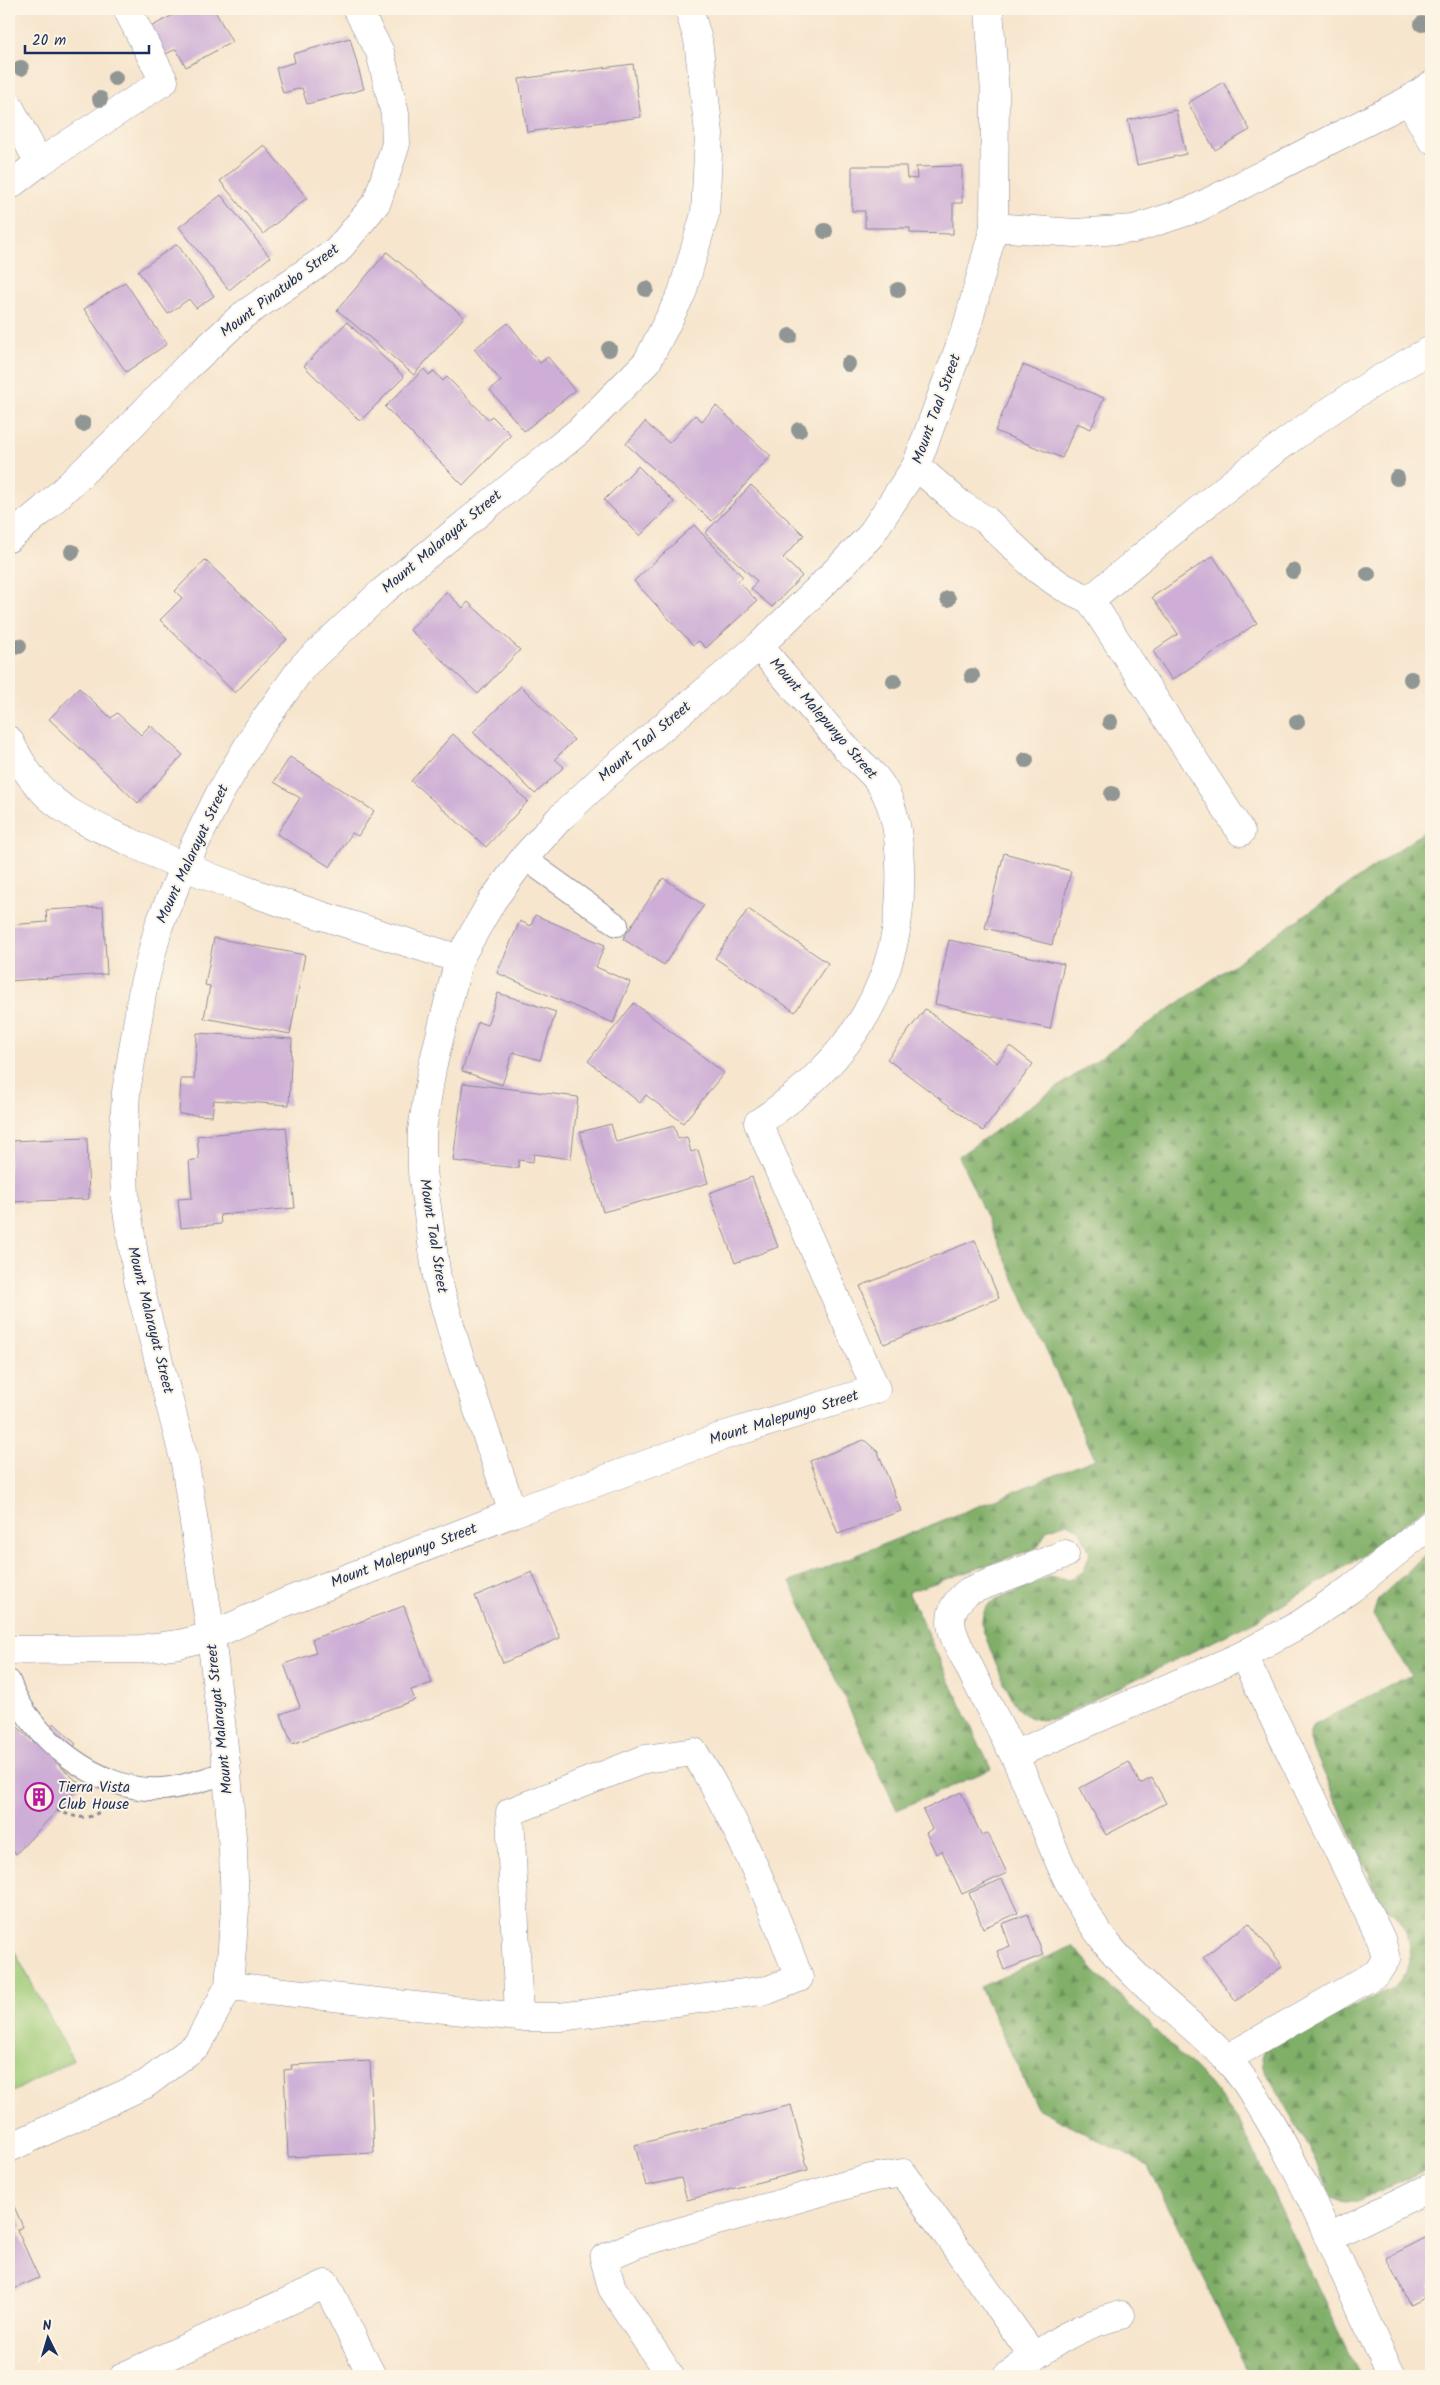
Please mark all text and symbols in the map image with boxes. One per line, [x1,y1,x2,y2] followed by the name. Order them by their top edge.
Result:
[25,22,149,54] scale bar
[32,29,66,53] text: 20 m
[215,238,345,344] street label: Mount Pinatubo Street
[906,350,968,467] street label: Mount Taal Street
[376,484,508,600] street label: Mount Malarayat Street
[763,653,883,786] street label: Mount Malepunyo Street
[593,696,697,788] street label: Mount Taal Street
[150,780,236,928] street label: Mount Malarayat Street
[412,1177,454,1295] street label: Mount Taal Street
[120,1244,180,1396] street label: Mount Malarayat Street
[706,1384,862,1452] street label: Mount Malepunyo Street
[327,1517,481,1595] street label: Mount Malepunyo Street
[200,1642,240,1795] street label: Mount Malarayat Street
[58,1776,130,1817] place label: Tierra Vista Club House
[24,1782,54,1812] building icon: Tierra Vista Club House
[22,2312,72,2362] north arrow
[42,2315,52,2337] text: N

